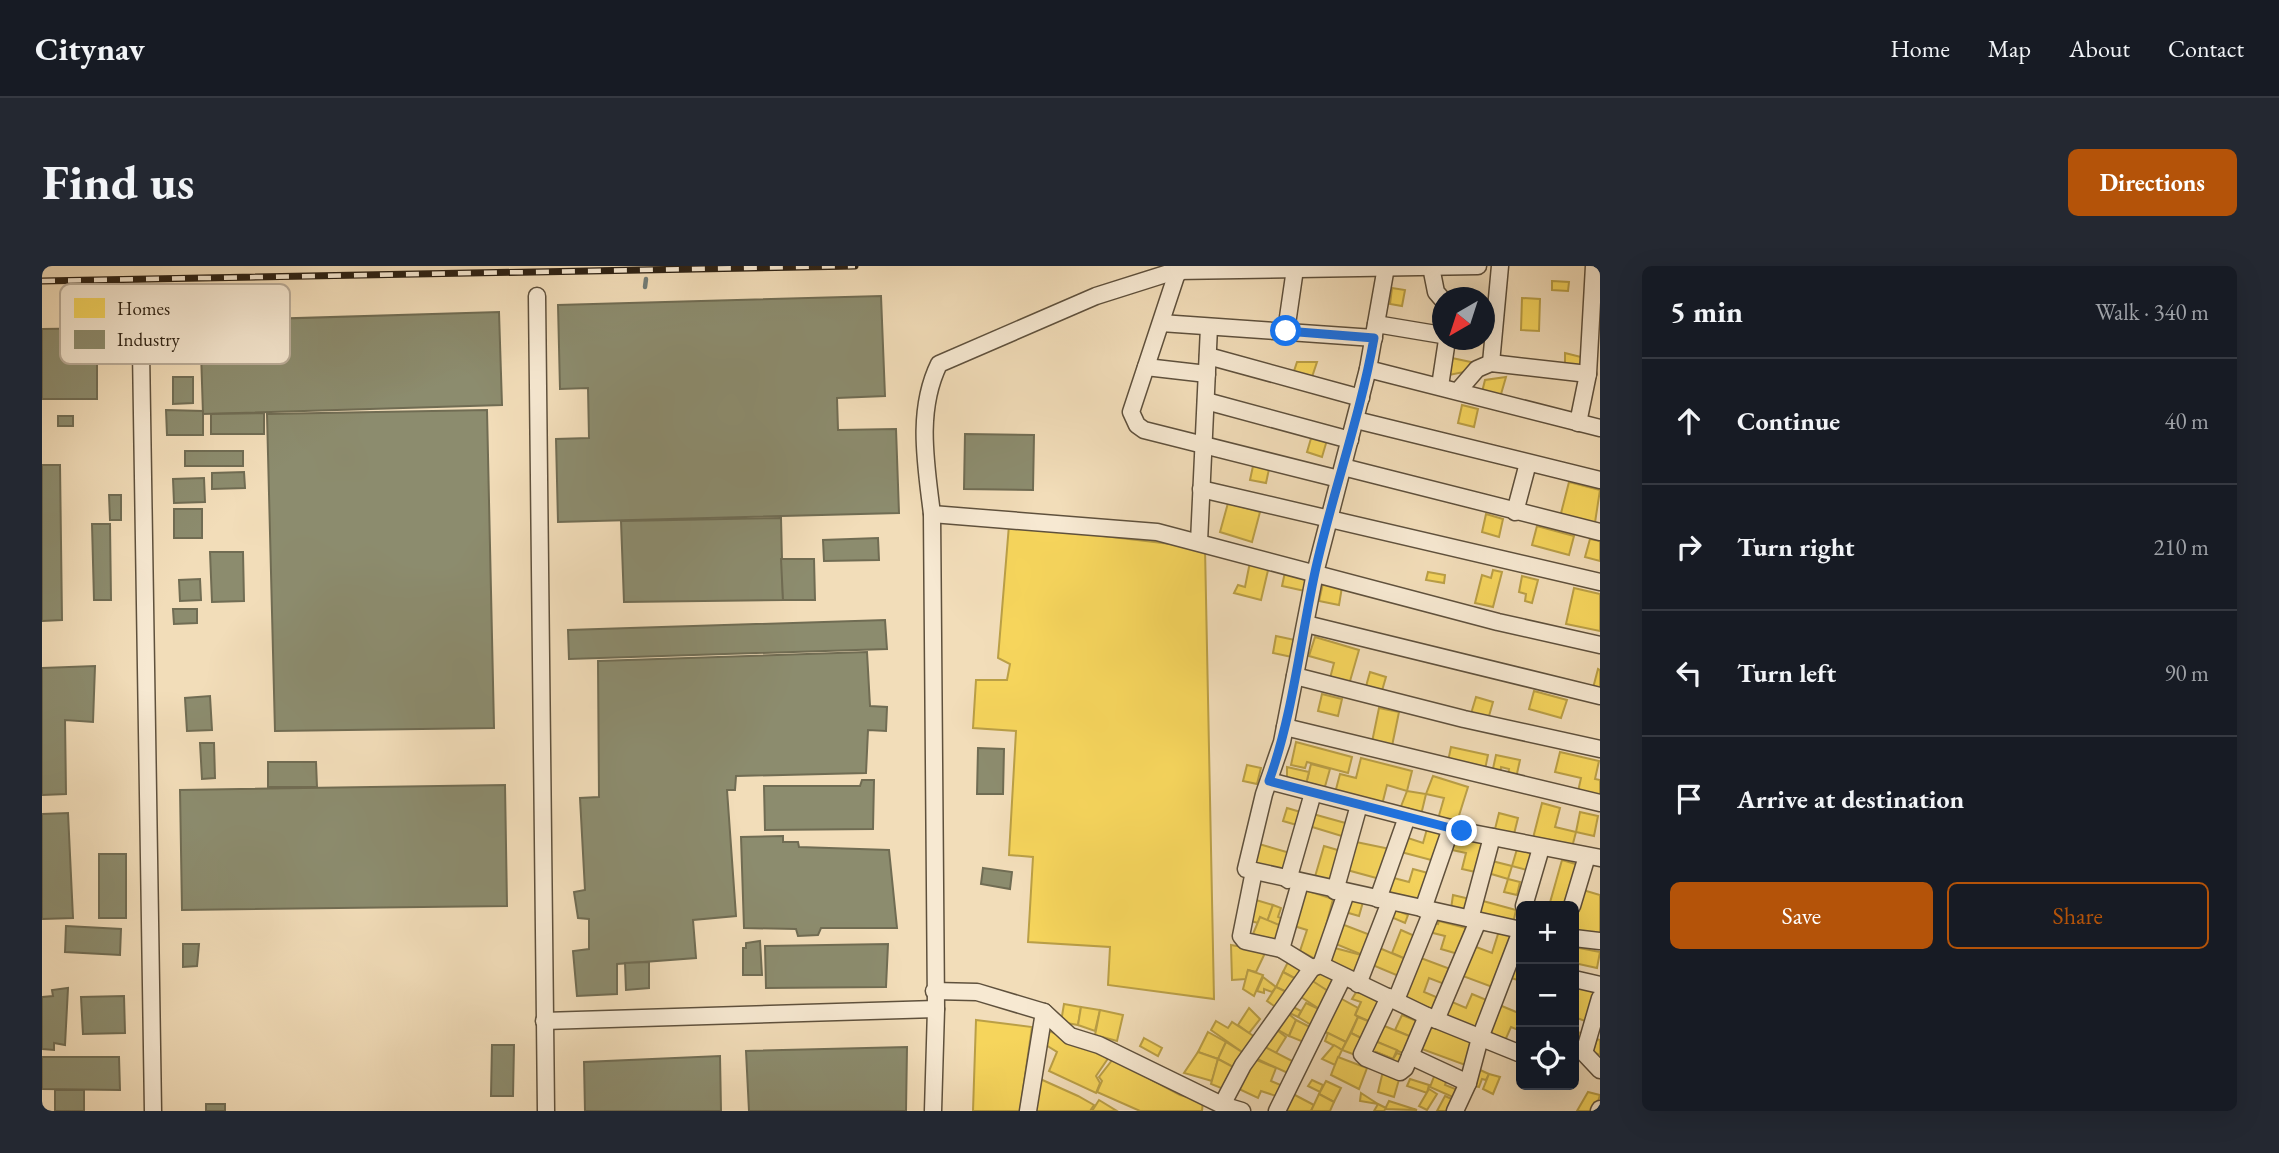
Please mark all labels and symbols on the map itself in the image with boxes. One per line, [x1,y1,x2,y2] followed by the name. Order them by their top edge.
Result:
[60,284,290,364] legend
[1432,287,1495,350] north arrow
[117,296,170,321] text: Homes
[1270,315,1301,346] route start
[117,327,181,352] text: Industry
[1446,815,1477,846] route end

